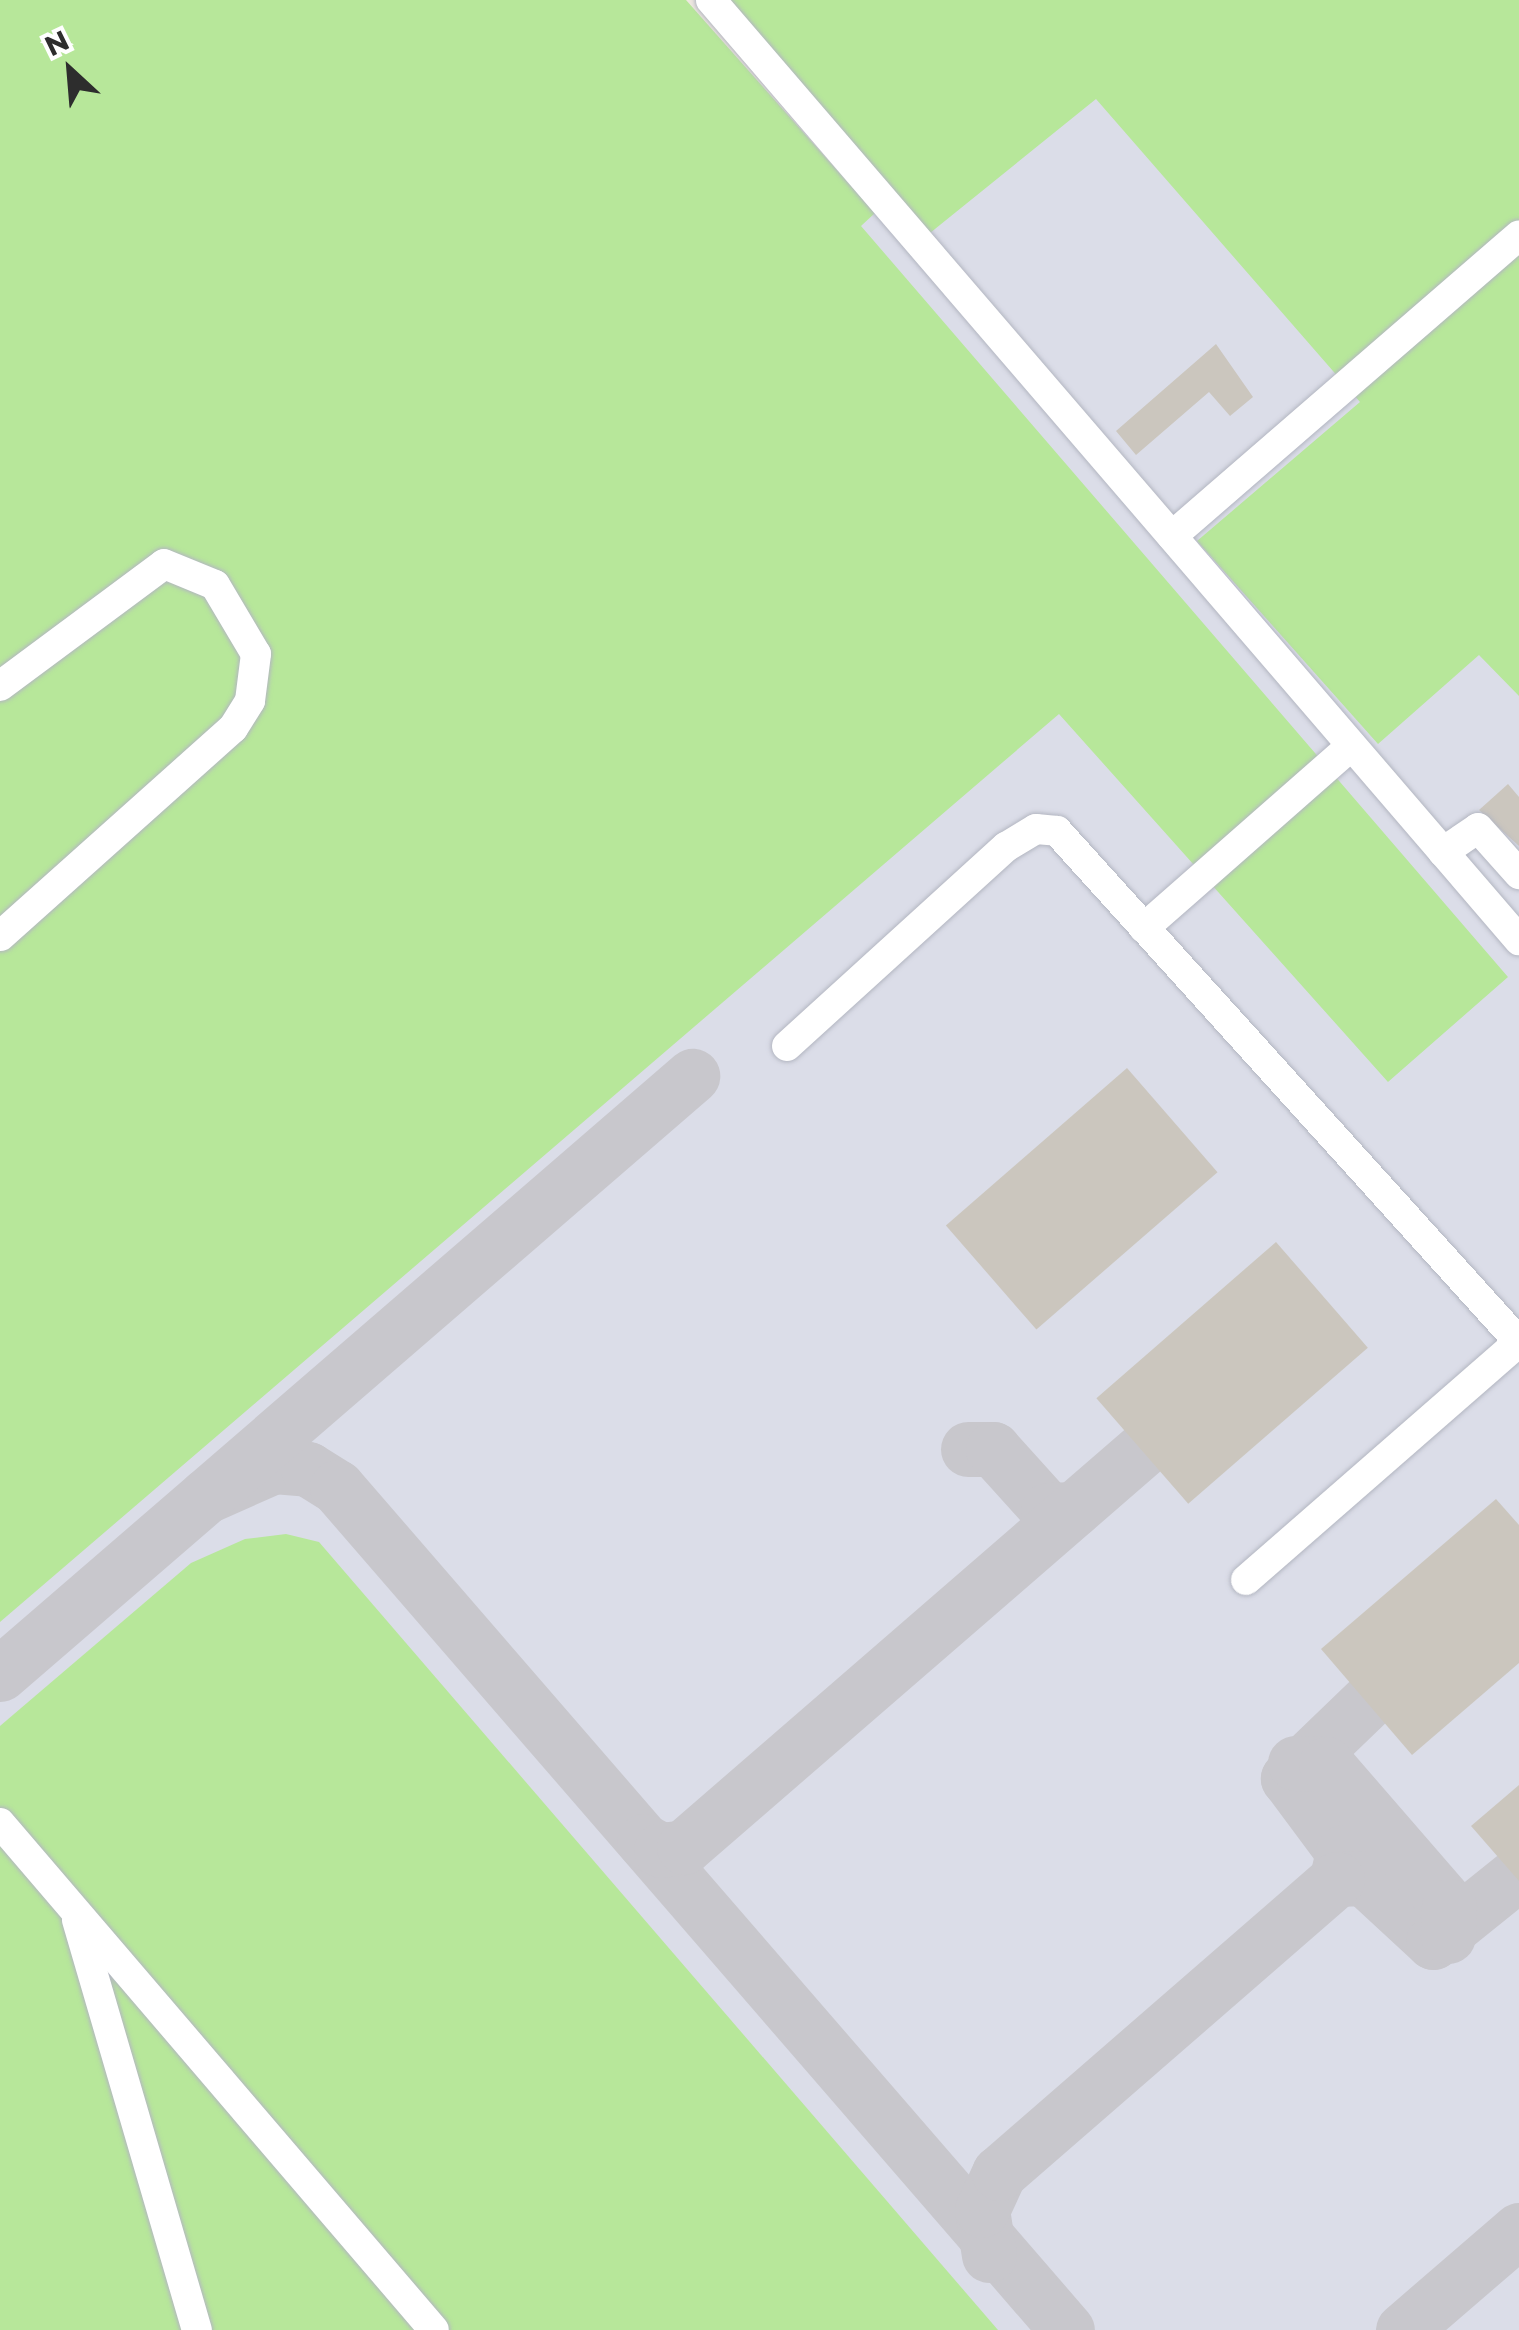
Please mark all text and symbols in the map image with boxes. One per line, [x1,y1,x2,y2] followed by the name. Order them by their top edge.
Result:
[20,20,120,120] north arrow
[39,23,74,63] text: N

